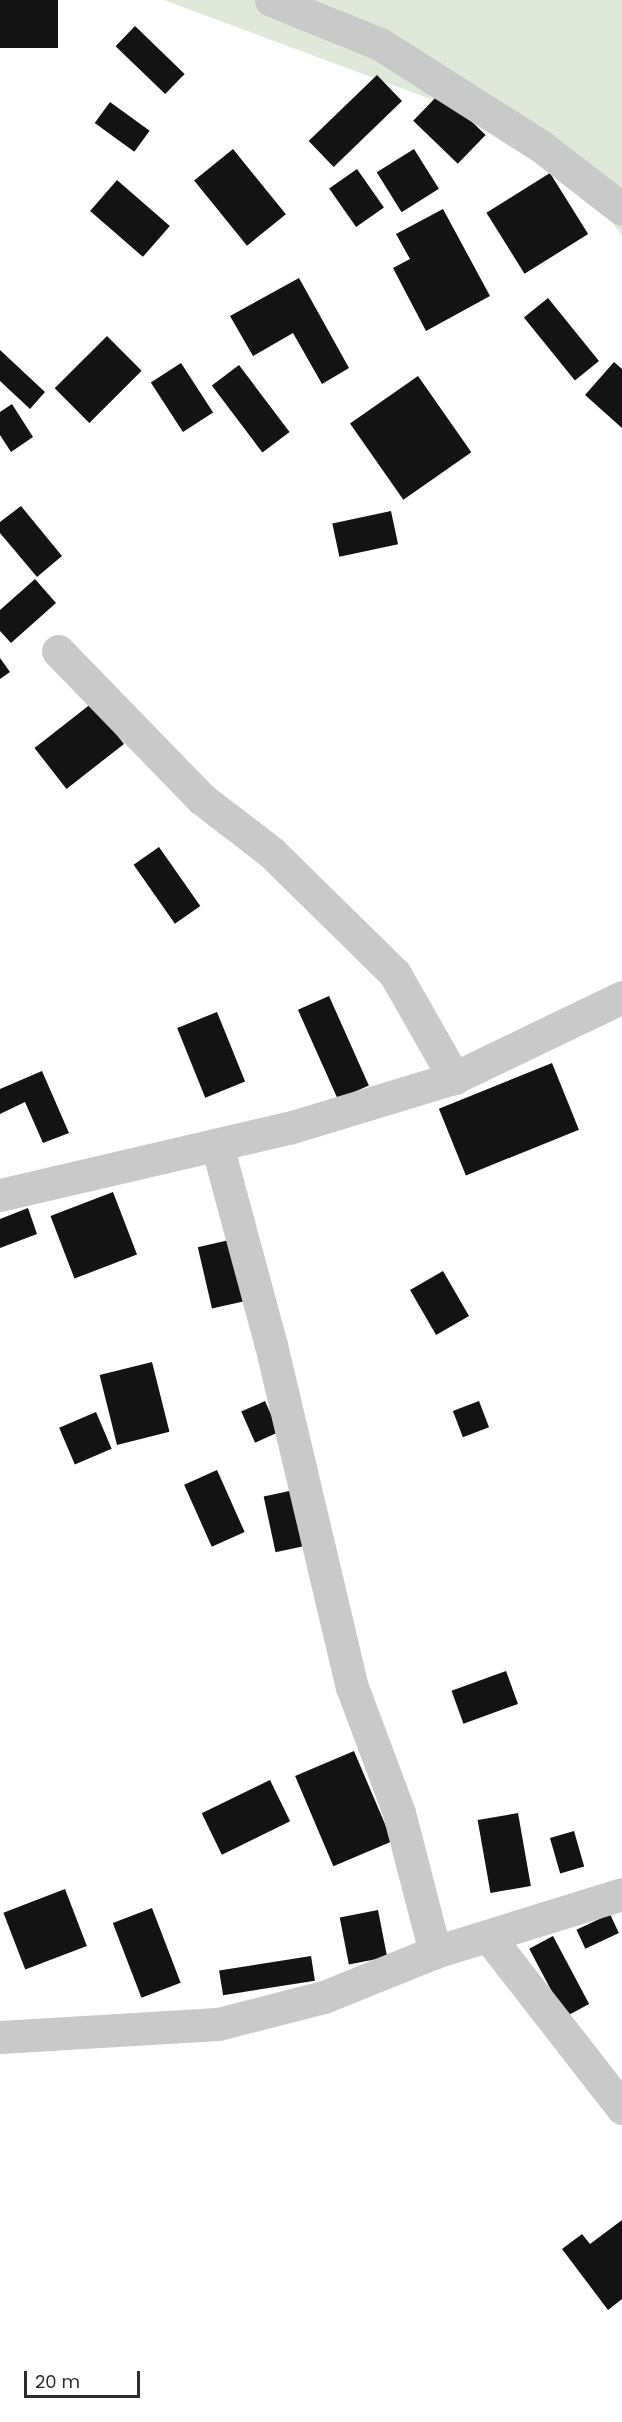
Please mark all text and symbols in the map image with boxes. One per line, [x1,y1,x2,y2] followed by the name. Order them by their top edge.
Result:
[27,2359,142,2397] scale bar
[35,2369,80,2394] text: 20 m

